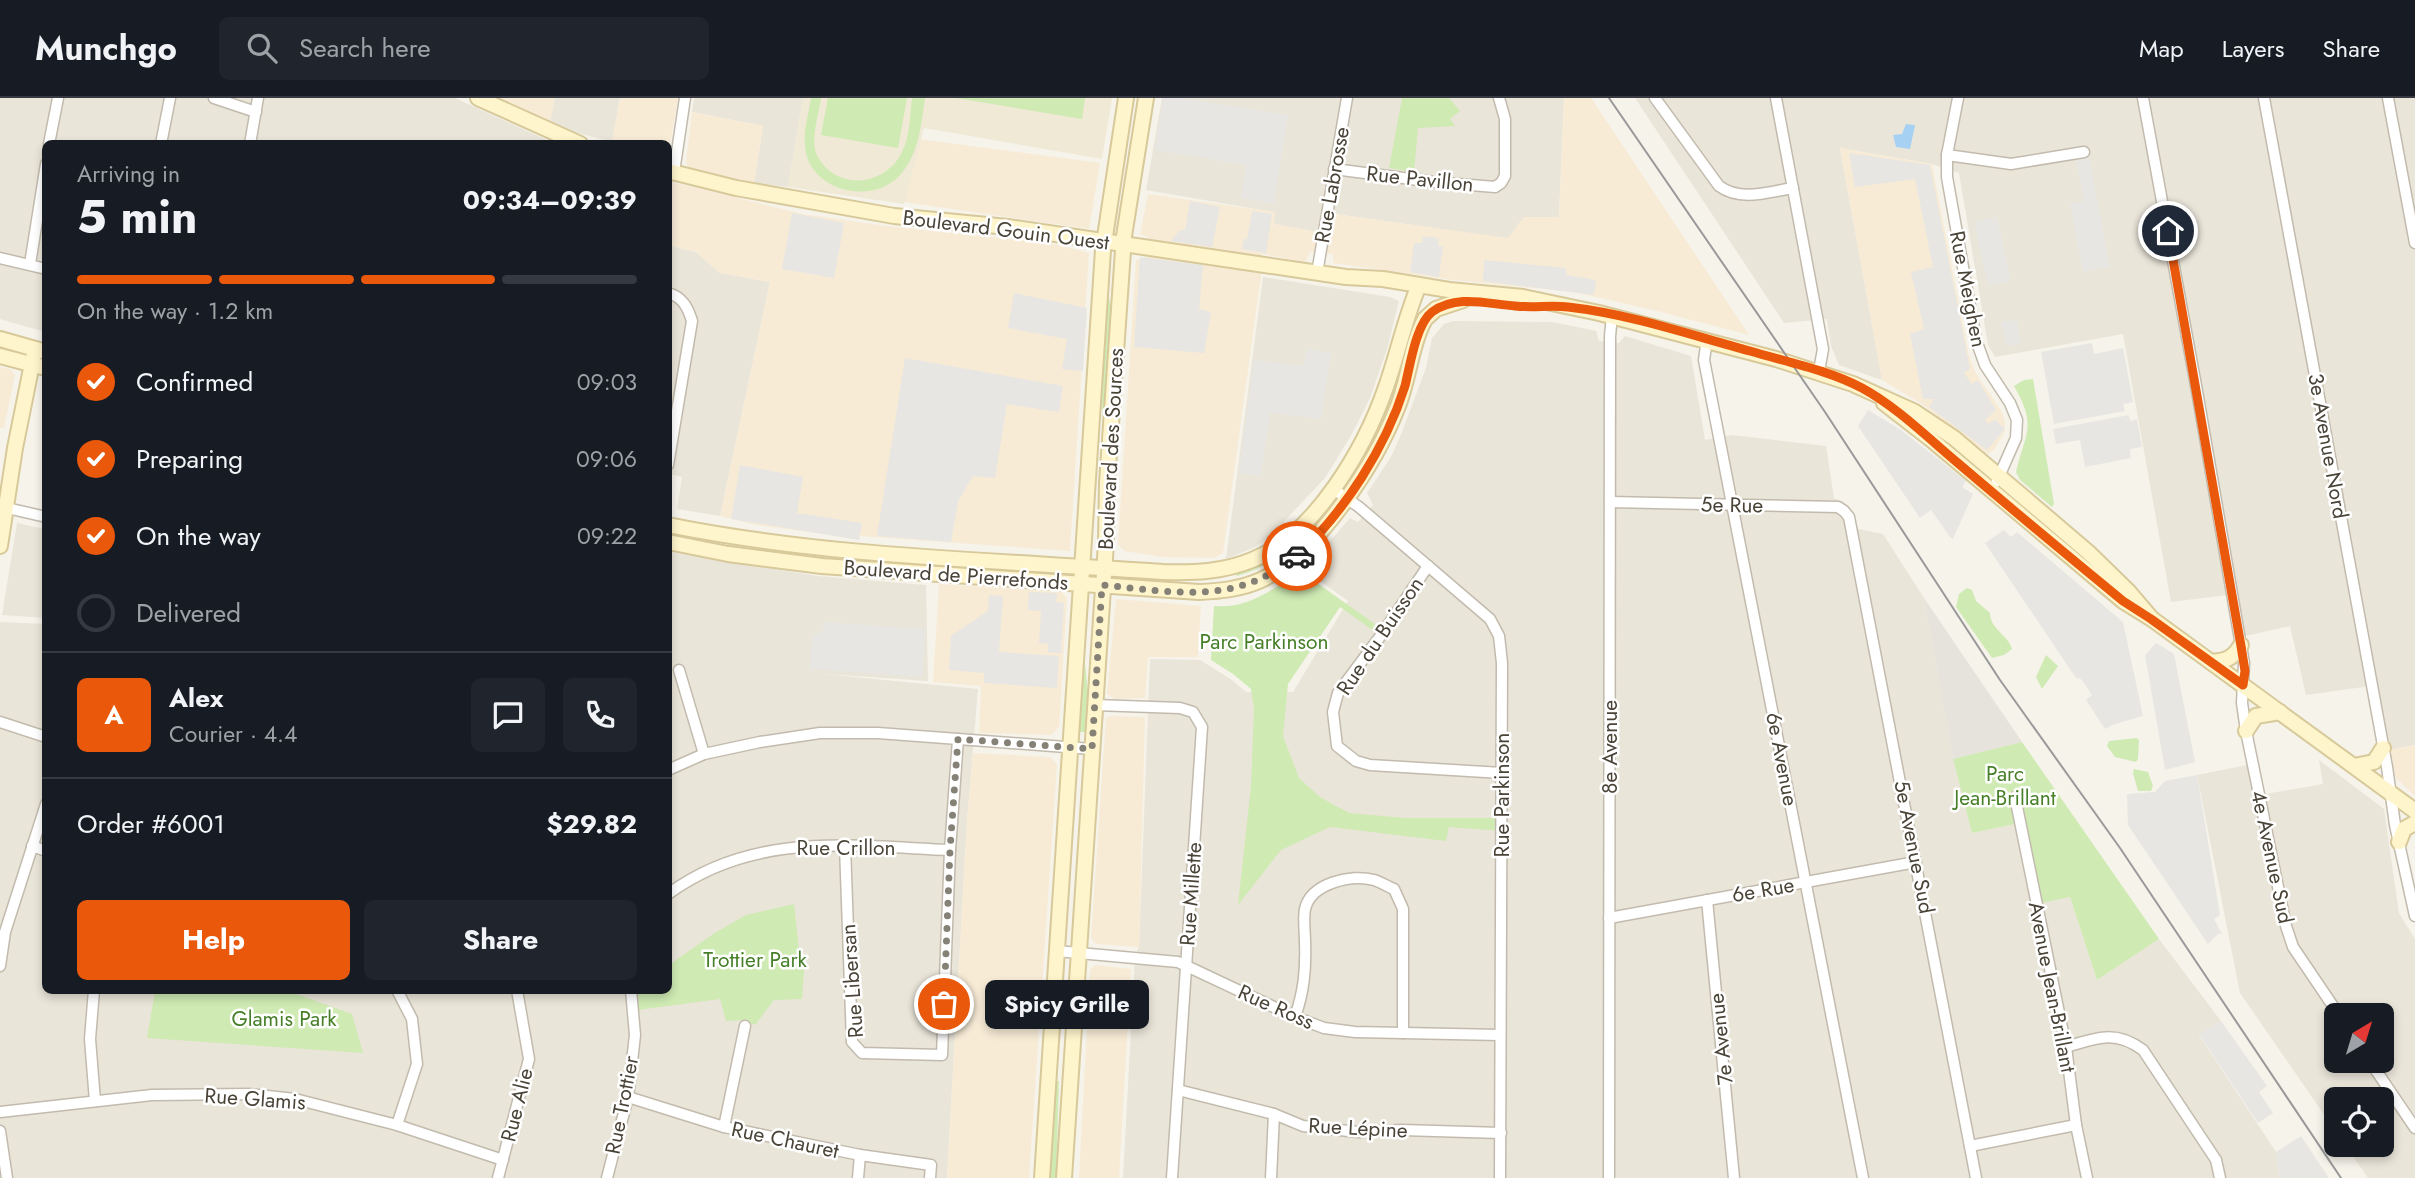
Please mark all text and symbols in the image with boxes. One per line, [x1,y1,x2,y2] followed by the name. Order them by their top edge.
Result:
[219,17,709,80] search box
[35,25,177,72] text: Munchgo
[243,29,281,67] icon: search
[299,29,431,67] text: Search here
[2139,31,2184,66] text: Map
[2222,31,2284,66] text: Layers
[2322,31,2380,66] text: Share
[1307,124,1357,245] street label: Rue Labrosse
[77,157,180,191] text: Arriving in
[1365,158,1475,200] street label: Rue Pavillon
[463,181,637,219] text: 09:34–09:39
[77,184,197,250] text: 5 min
[2138,201,2198,261] pin
[901,202,1111,258] street label: Boulevard Gouin Ouest
[2149,212,2187,250] icon: home
[1942,228,1994,350] street label: Rue Meighen
[77,294,273,328] text: On the way · 1.2 km
[1091,347,1131,551] street label: Boulevard des Sources
[77,363,115,401] icon: check
[136,363,253,401] text: Confirmed
[577,365,637,399] text: 09:03
[2300,371,2356,521] street label: 3e Avenue Nord
[77,440,115,478] icon: check
[136,440,243,478] text: Preparing
[576,442,637,476] text: 09:06
[1700,489,1764,521] street label: 5e Rue
[77,517,115,555] icon: check
[136,517,261,555] text: On the way
[577,519,637,553] text: 09:22
[1262,521,1332,591] courier
[1278,537,1316,575] icon: car
[843,552,1069,598] street label: Boulevard de Pierrefonds
[1329,571,1431,701] street label: Rue du Buisson
[136,594,241,632] text: Delivered
[1199,627,1329,657] park label: Parc Parkinson
[471,678,545,752] button: chat
[563,678,637,752] button: phone
[169,679,223,717] text: Alex
[104,696,124,734] text: A
[1595,700,1625,794] street label: 8e Avenue
[1758,710,1806,808] street label: 6e Avenue
[169,717,297,751] text: Courier · 4.4
[1487,733,1517,857] street label: Rue Parkinson
[1951,759,2056,813] park label: Parc Jean-Brillant
[1886,778,1942,916] street label: 5e Avenue Sud
[2243,788,2301,926] street label: 4e Avenue Sud
[77,805,225,843] text: Order #6001
[546,805,637,843] text: $29.82
[796,833,896,863] street label: Rue Crillon
[1172,841,1210,947] street label: Rue Millette
[1729,870,1797,910] street label: 6e Rue
[2021,899,2083,1075] street label: Avenue Jean-Brillant
[77,900,350,980] button: Help
[364,900,637,980] button: Share
[833,923,871,1039] street label: Rue Libersan
[703,945,808,975] park label: Trottier Park
[914,974,974,1034] pin
[1233,977,1319,1037] street label: Rue Ross
[986,979,1150,1028] callout: Spicy Grille
[925,985,963,1023] icon: bag
[1004,987,1130,1021] text: Spicy Grille
[1701,992,1741,1086] street label: 7e Avenue
[2324,1003,2394,1073] north arrow
[2324,1003,2394,1157] map controls
[231,1004,337,1034] park label: Glamis Park
[598,1052,646,1157] street label: Rue Trottier
[493,1065,541,1145] street label: Rue Alie
[203,1080,307,1118] street label: Rue Glamis
[2324,1087,2394,1157] button: locate
[1308,1110,1409,1146] street label: Rue Lépine
[728,1114,842,1166] street label: Rue Chauret

